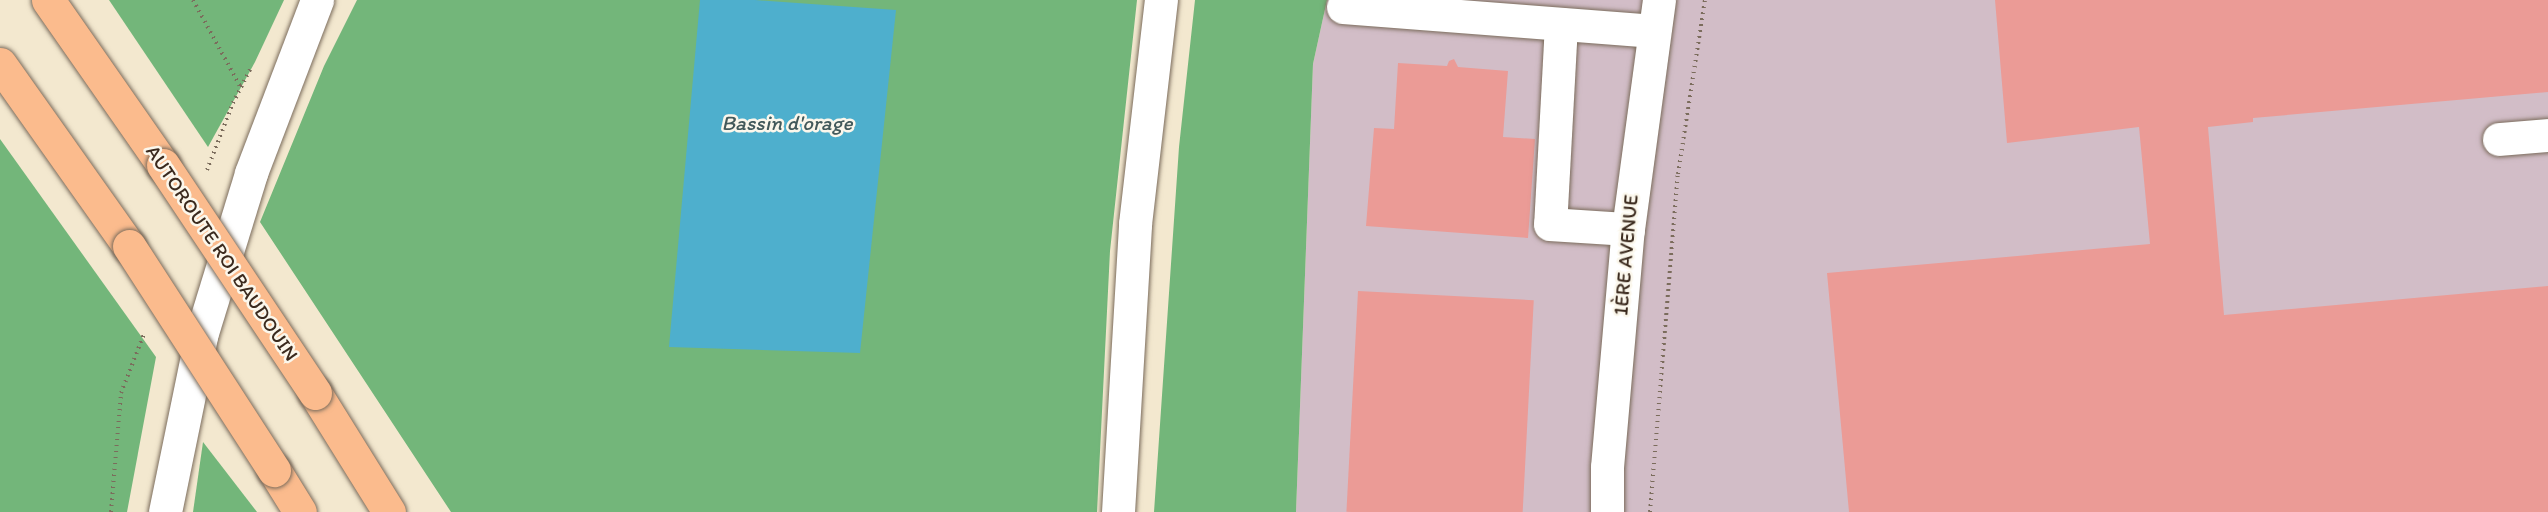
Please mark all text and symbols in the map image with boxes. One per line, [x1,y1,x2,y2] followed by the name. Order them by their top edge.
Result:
[722,110,852,136] water label: Bassin d'orage
[141,141,303,365] street label: AUTOROUTE ROI BAUDOUIN
[1609,194,1643,316] street label: 1ÈRE AVENUE

